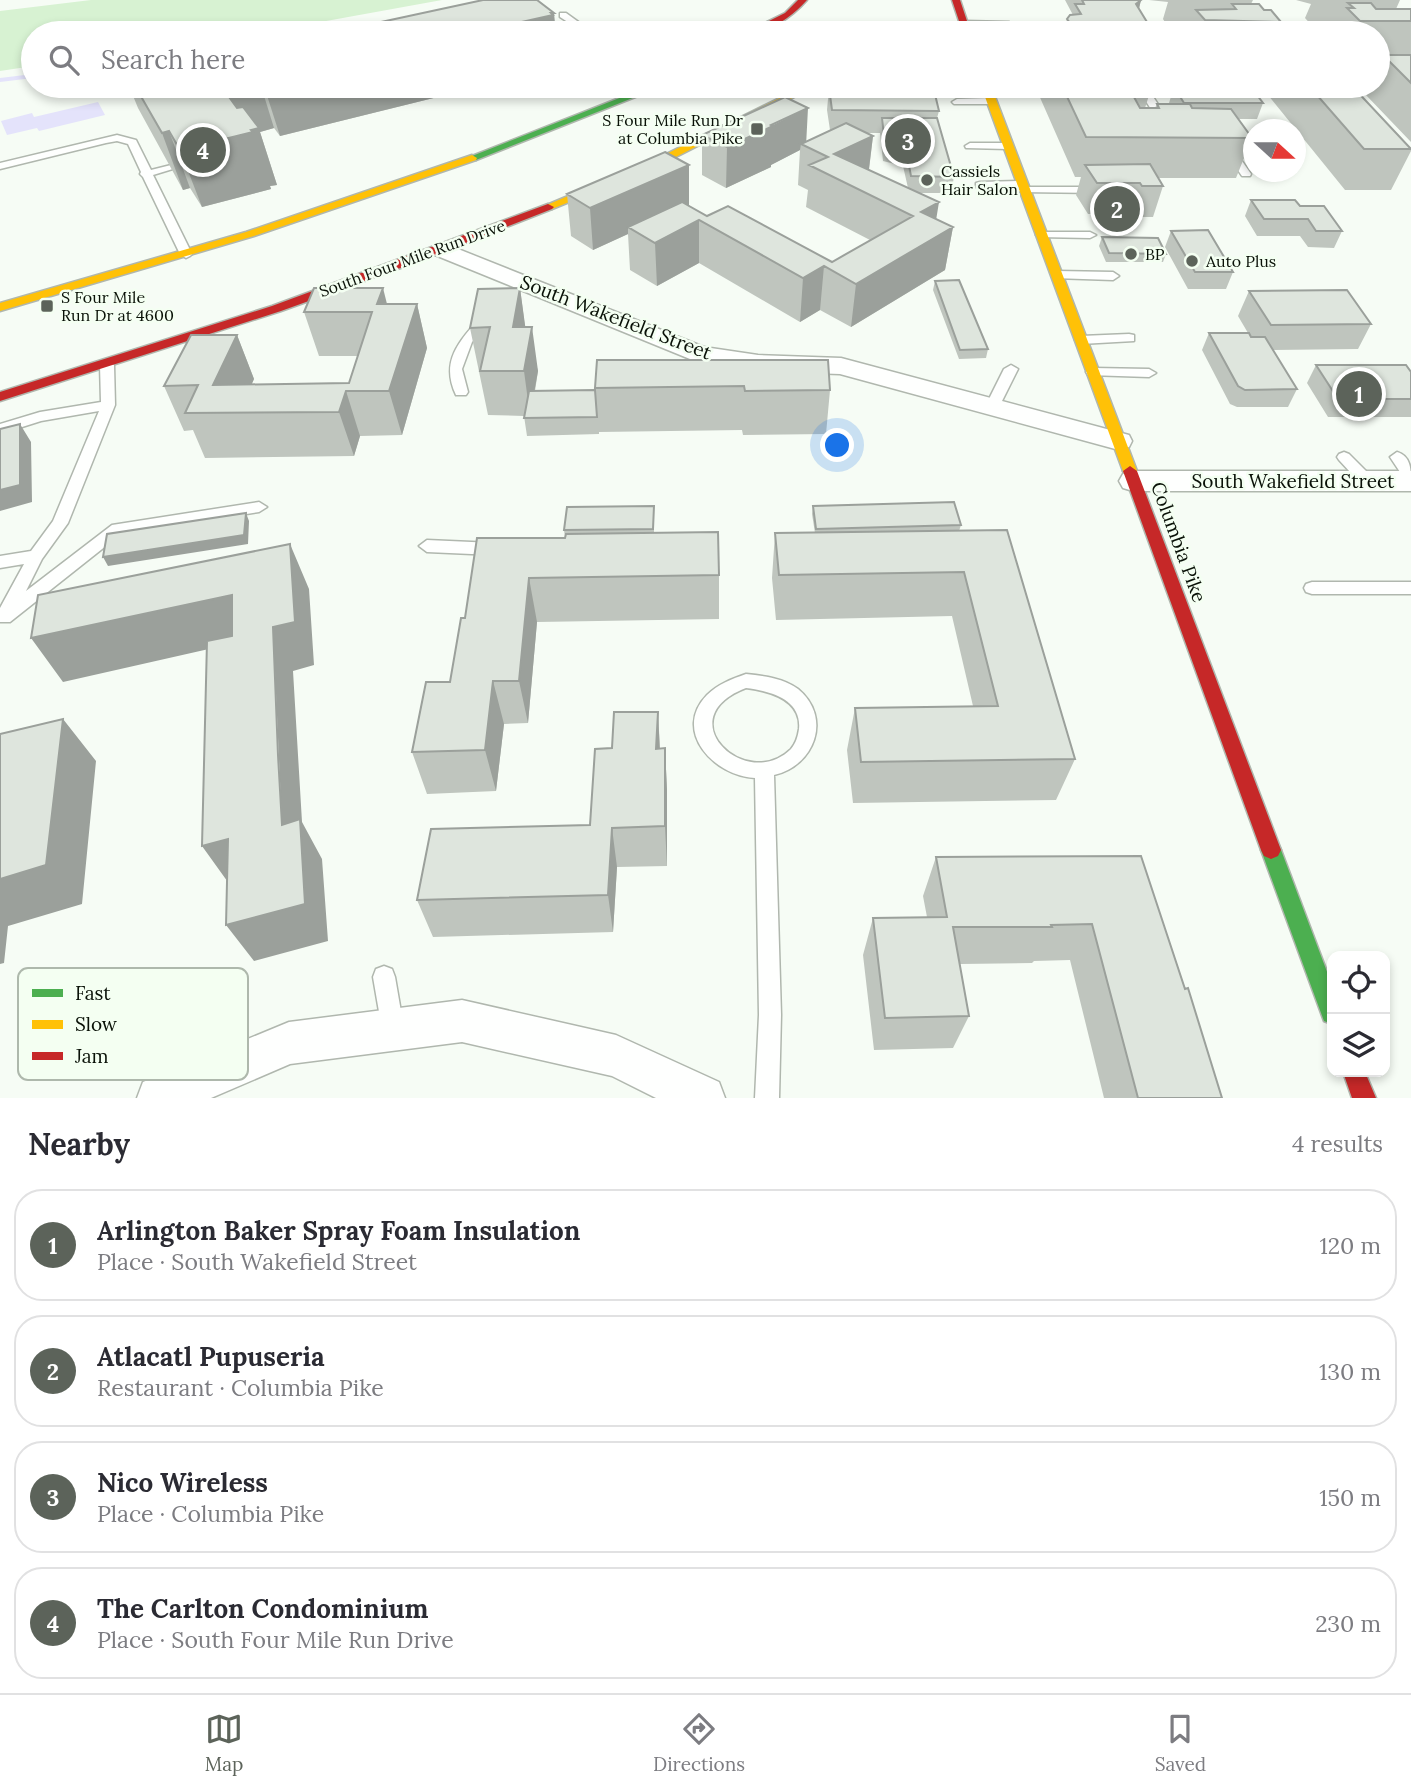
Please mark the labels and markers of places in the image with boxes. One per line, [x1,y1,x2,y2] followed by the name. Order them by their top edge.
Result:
[602,110,743,148] place label: S Four Mile Run Dr at Columbia Pike
[885,115,931,167] pin: 3
[749,121,765,137] marker: S Four Mile Run Dr at Columbia Pike
[180,124,226,176] pin: 4
[941,161,1018,199] place label: Cassiels Hair Salon
[919,172,935,188] marker: Cassiels Hair Salon
[1094,183,1140,235] pin: 2
[1145,244,1165,264] place label: BP
[1123,246,1139,262] marker: BP
[1205,251,1276,271] place label: Auto Plus
[1184,253,1200,269] marker: Auto Plus
[61,287,174,325] place label: S Four Mile Run Dr at 4600
[39,298,55,314] marker: S Four Mile Run Dr at 4600
[1336,368,1382,420] pin: 1

